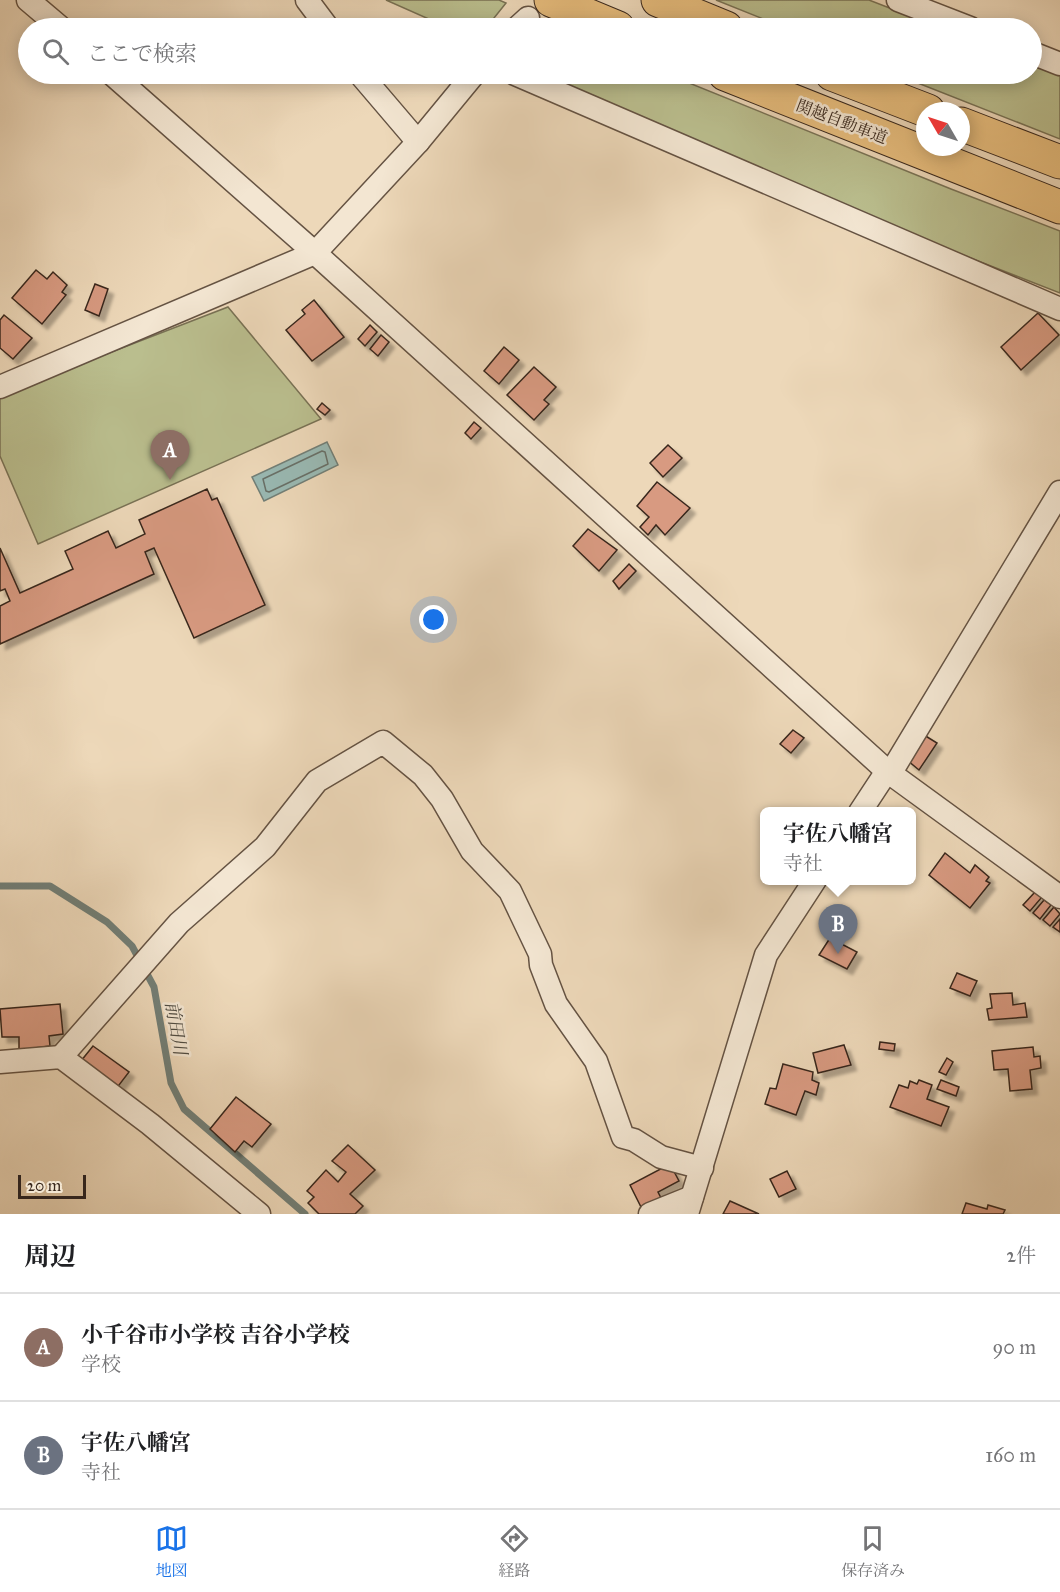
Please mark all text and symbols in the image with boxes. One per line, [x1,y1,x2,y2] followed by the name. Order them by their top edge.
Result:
[18,18,1042,84] search box
[39,35,72,68] icon: search
[87,40,197,67] text: ここで検索
[794,95,890,148] street label: 関越自動車道
[916,102,970,156] north arrow
[150,430,190,480] pin: A
[419,605,448,634] your location
[760,807,916,885] popup
[783,820,893,847] text: 宇佐八幡宮
[783,851,823,875] text: 寺社
[818,904,858,954] pin: B
[160,1000,192,1058] water label: 前田川
[18,1172,86,1200] scale bar
[27,1176,61,1195] text: 20 m
[24,1240,76,1272] text: 周辺
[1006,1243,1036,1267] text: 2件
[81,1321,350,1348] text: 小千谷市小学校 吉谷小学校
[37,1335,50,1359] text: A
[993,1335,1036,1359] text: 90 m
[81,1352,121,1376] text: 学校
[81,1429,191,1456] text: 宇佐八幡宮
[37,1443,50,1467] text: B
[985,1443,1036,1467] text: 160 m
[81,1460,121,1484] text: 寺社
[155,1522,188,1581] tab: 地図
[498,1522,531,1581] tab: 経路
[841,1522,905,1581] tab: 保存済み

